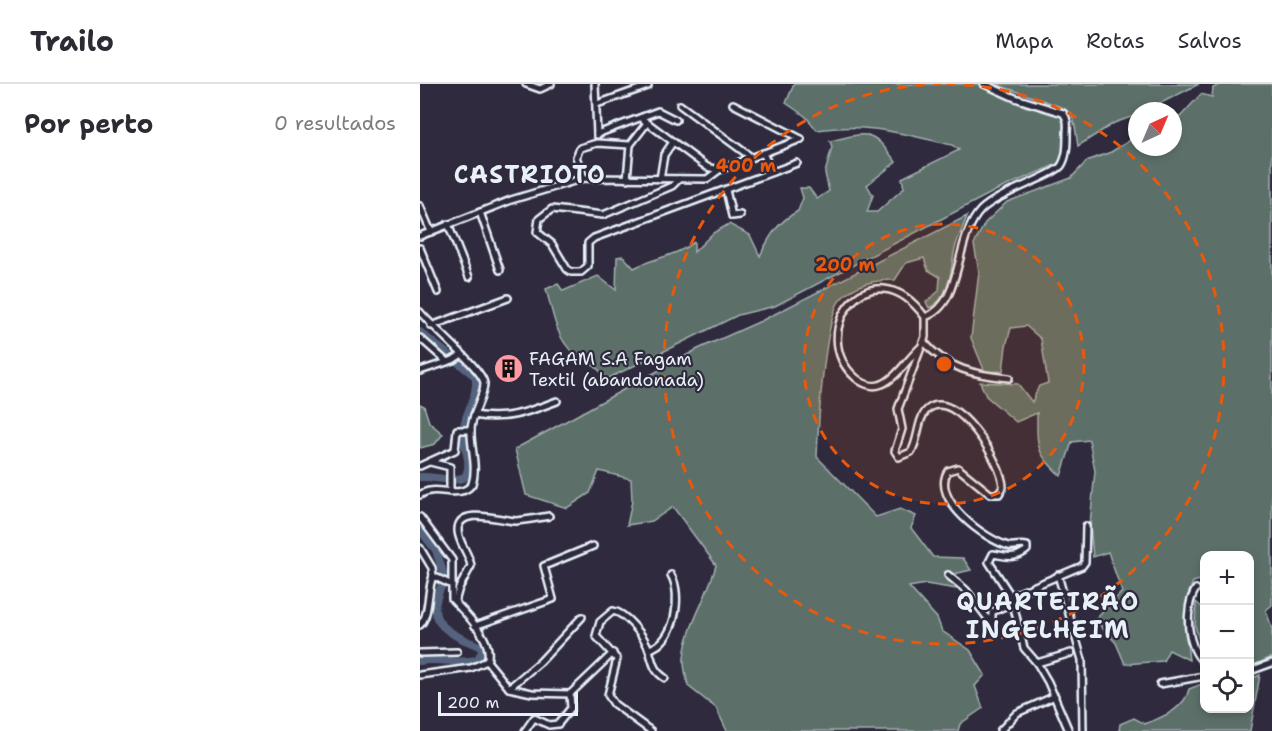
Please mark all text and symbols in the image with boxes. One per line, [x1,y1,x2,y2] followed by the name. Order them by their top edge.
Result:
[30,22,114,60] text: Trailo
[995,27,1053,55] text: Mapa
[1086,27,1145,55] text: Rotas
[1178,27,1242,55] text: Salvos
[1128,102,1182,156] north arrow
[24,106,153,141] text: Por perto
[274,110,396,136] text: 0 resultados
[716,154,777,178] text: 400 m
[454,159,606,191] district label: CASTRIOTO
[815,253,876,277] text: 200 m
[529,347,704,392] place label: FAGAM S.A Fagam Textil (abandonada)
[492,353,524,385] building icon: FAGAM S.A Fagam Textil (abandonada)
[934,354,954,374] centre of rings
[1200,551,1254,713] map controls
[1200,551,1254,605] button: +
[956,585,1140,646] district label: QUARTEIRÃO INGELHEIM
[1200,605,1254,659] button: −
[1200,659,1254,713] button: locate
[438,689,578,716] scale bar
[447,692,499,713] text: 200 m

